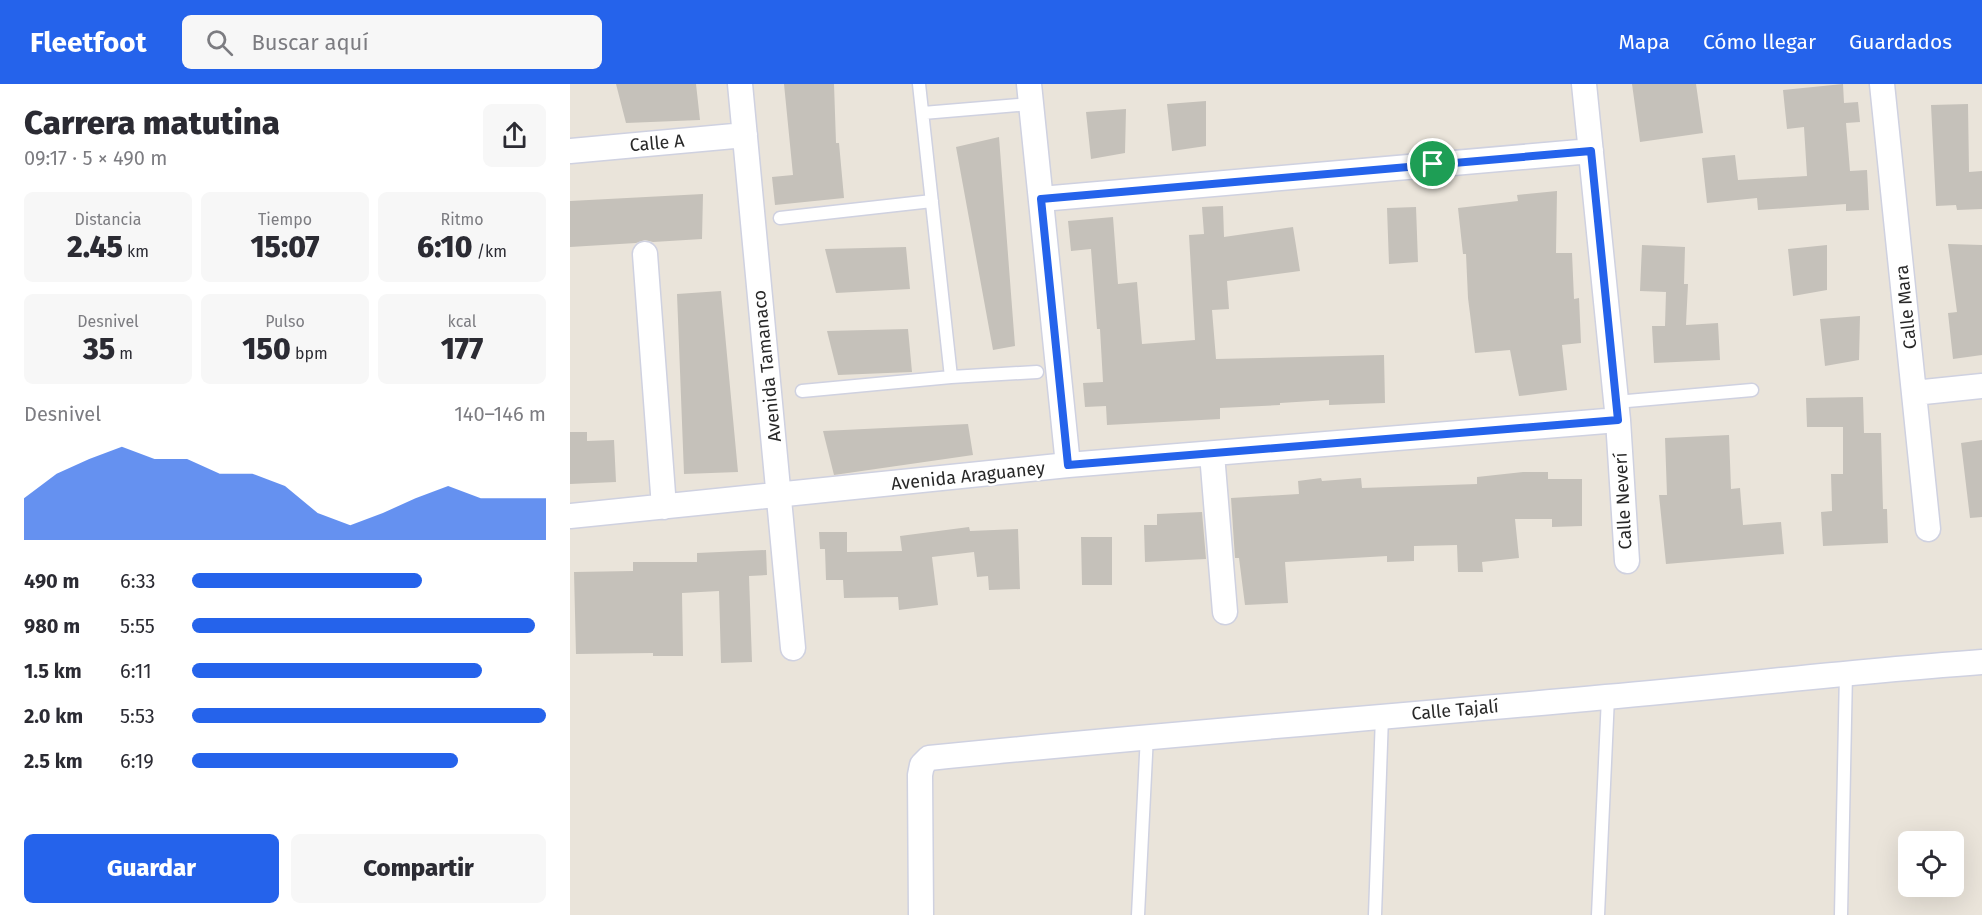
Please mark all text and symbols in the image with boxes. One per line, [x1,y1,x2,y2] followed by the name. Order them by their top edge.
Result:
[182,15,602,69] search box
[30,26,146,59] text: Fleetfoot
[203,26,236,59] icon: search
[251,29,369,56] text: Buscar aquí
[1618,29,1670,55] text: Mapa
[1703,29,1816,55] text: Cómo llegar
[1849,29,1952,55] text: Guardados
[24,103,280,143] text: Carrera matutina
[483,104,546,167] button: share
[629,130,686,156] street label: Calle A
[1407,138,1458,189] pin
[24,146,167,170] text: 09:17 · 5 × 490 m
[1416,147,1449,180] icon: arrive
[75,210,141,229] text: Distancia
[258,210,312,229] text: Tiempo
[440,210,484,229] text: Ritmo
[67,229,123,265] text: 2.45
[250,229,320,265] text: 15:07
[417,229,472,265] text: 6:10
[123,242,149,261] text: km
[472,242,507,261] text: /km
[1891,264,1921,350] street label: Calle Mara
[748,289,786,443] street label: Avenida Tamanaco
[77,312,139,331] text: Desnivel
[265,312,305,331] text: Pulso
[448,312,476,331] text: kcal
[83,331,115,367] text: 35
[242,331,291,367] text: 150
[441,331,483,367] text: 177
[115,344,133,363] text: m
[291,344,328,363] text: bpm
[24,402,101,426] text: Desnivel
[454,402,546,426] text: 140–146 m
[1609,452,1637,550] street label: Calle Neverí
[890,457,1046,495] street label: Avenida Araguaney
[24,569,79,593] text: 490 m
[120,569,156,593] text: 6:33
[24,614,80,638] text: 980 m
[120,614,155,638] text: 5:55
[24,659,82,683] text: 1.5 km
[120,659,152,683] text: 6:11
[1410,695,1500,725] street label: Calle Tajalí
[24,704,83,728] text: 2.0 km
[120,704,155,728] text: 5:53
[24,749,83,773] text: 2.5 km
[120,749,154,773] text: 6:19
[1898,831,1964,897] map controls
[1898,831,1964,897] button: locate
[24,834,279,903] button: Guardar
[291,834,546,903] button: Compartir

